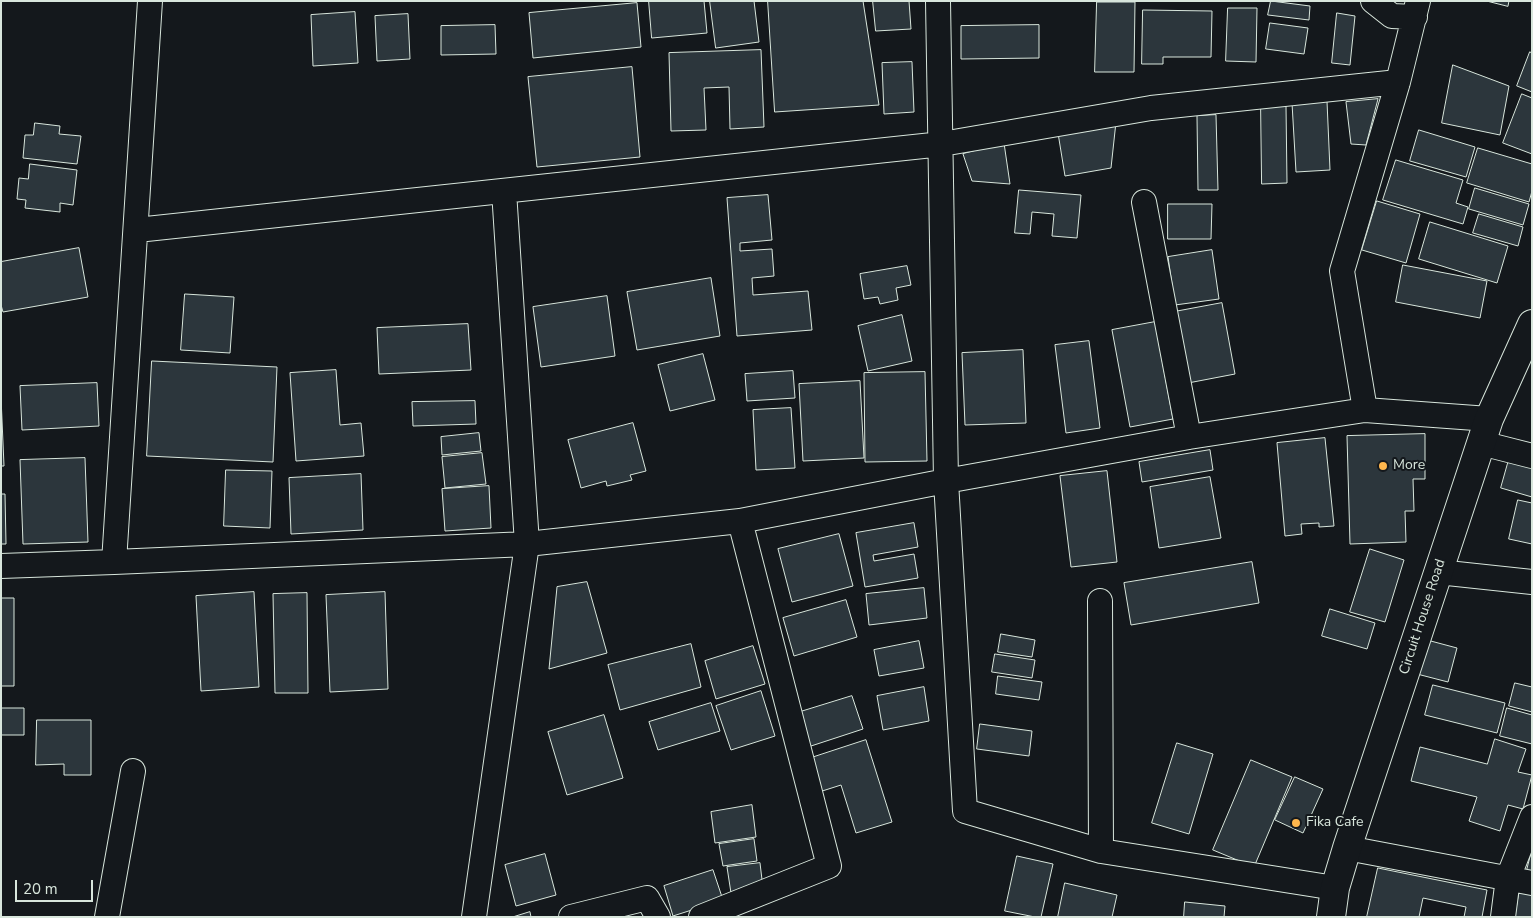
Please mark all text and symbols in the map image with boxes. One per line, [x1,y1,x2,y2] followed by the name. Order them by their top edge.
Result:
[1393,458,1425,474] place label: More
[1377,460,1389,472] marker: More
[1396,557,1450,677] street label: Circuit House Road
[1306,815,1363,831] place label: Fika Cafe
[1290,817,1302,829] marker: Fika Cafe
[18,870,95,902] scale bar
[23,879,58,899] text: 20 m

